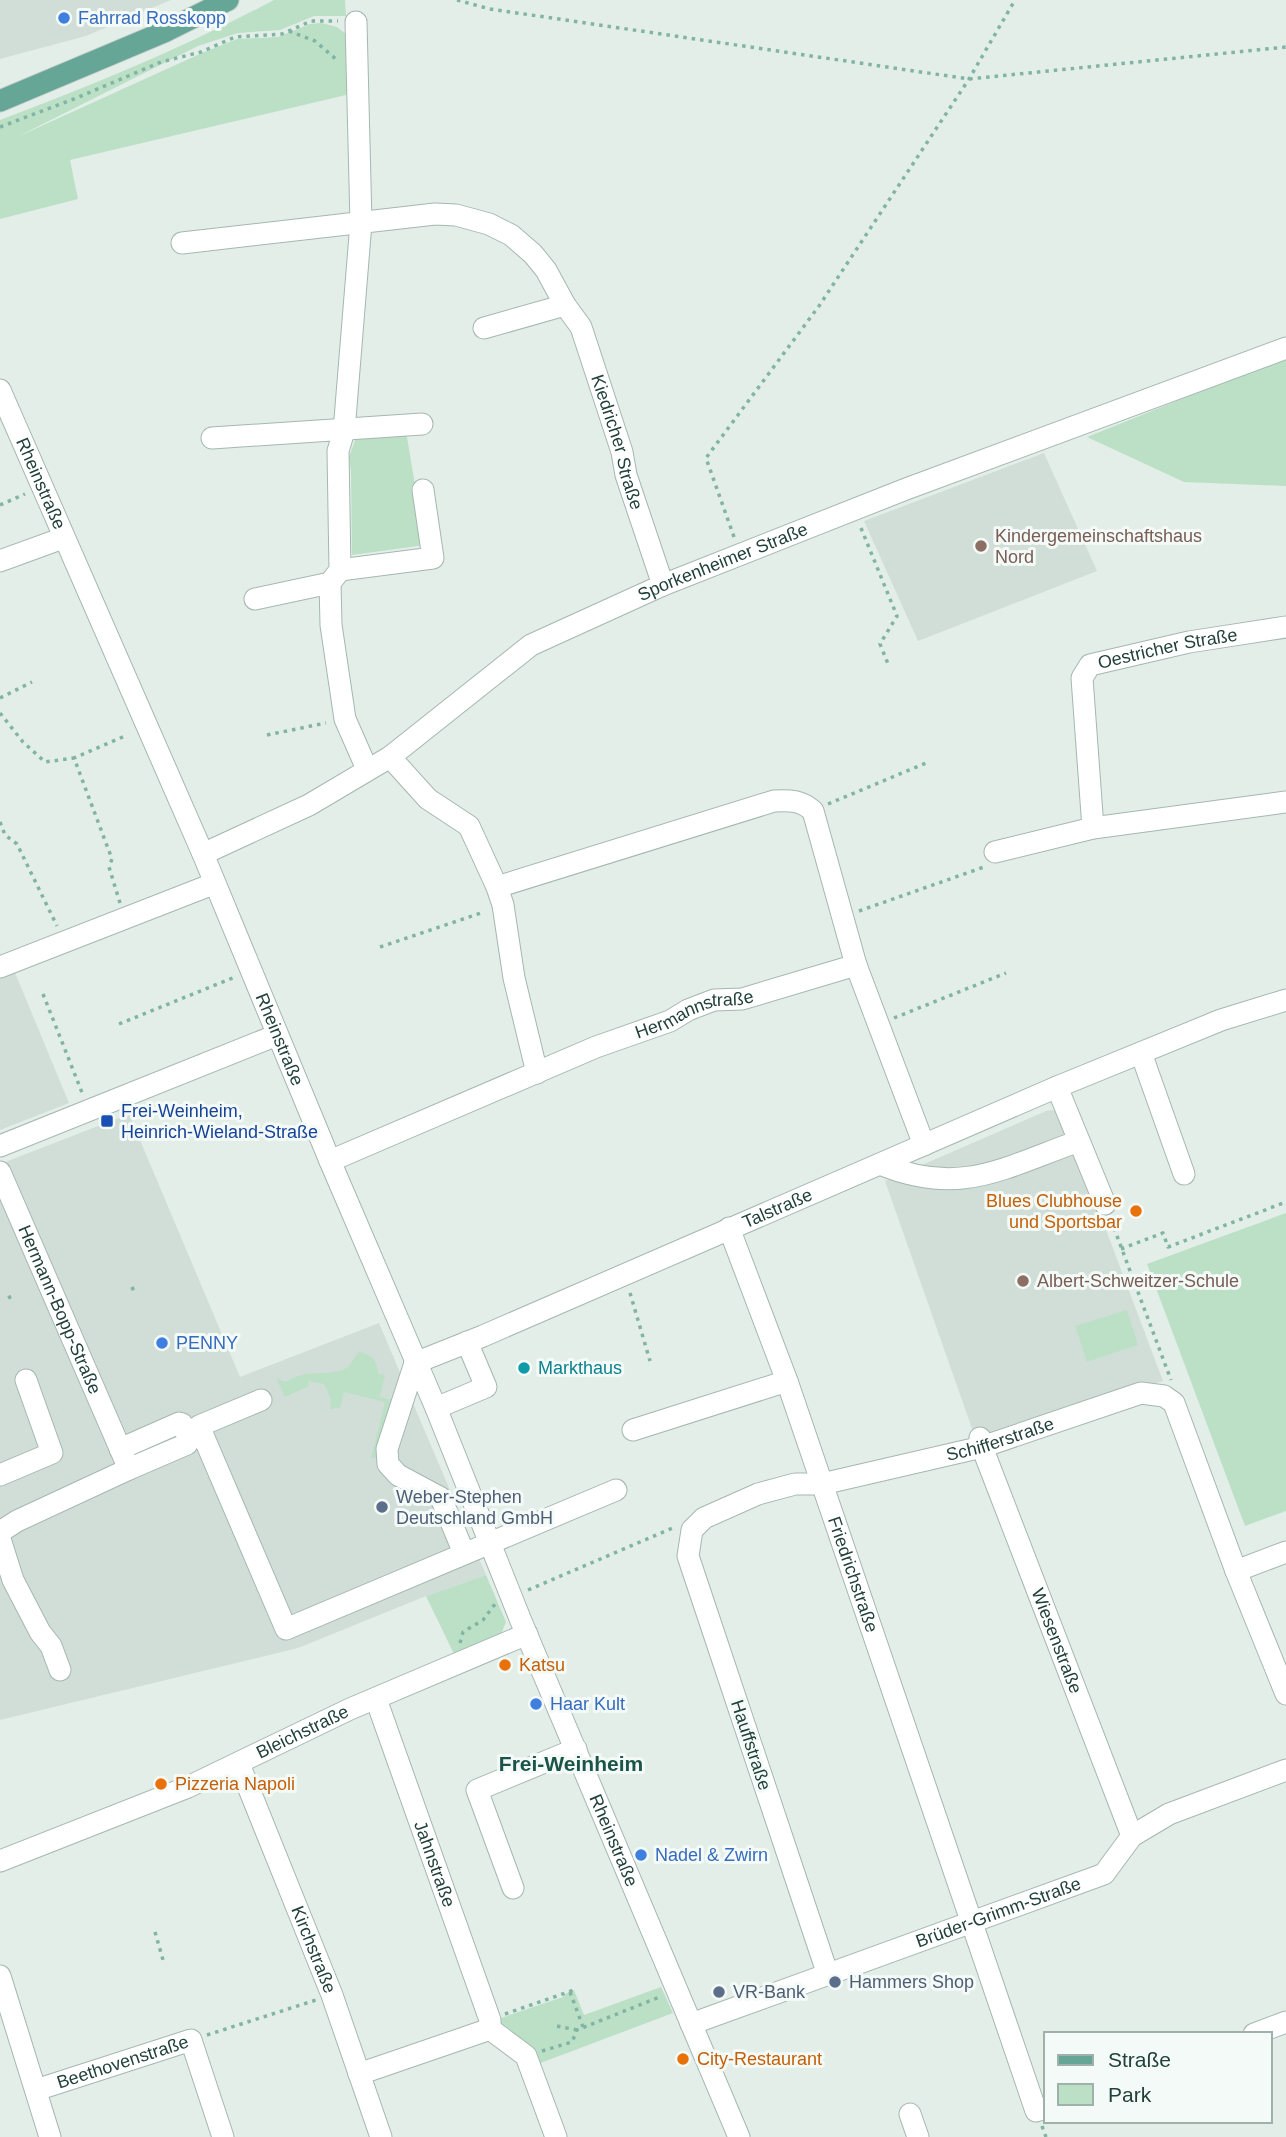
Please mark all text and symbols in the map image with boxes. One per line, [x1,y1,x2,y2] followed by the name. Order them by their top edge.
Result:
[78,8,226,28] place label: Fahrrad Rosskopp
[56,10,72,26] marker: Fahrrad Rosskopp
[587,372,647,512] street label: Kiedricher Straße
[12,435,70,532] street label: Rheinstraße
[635,519,810,605] street label: Sporkenheimer Straße
[995,526,1202,567] place label: Kindergemeinschaftshaus Nord
[973,538,989,554] marker: Kindergemeinschaftshaus Nord
[1096,625,1239,673] street label: Oestricher Straße
[632,986,756,1042] street label: Hermannstraße
[252,990,308,1088] street label: Rheinstraße
[121,1101,318,1142] place label: Frei-Weinheim, Heinrich-Wieland-Straße
[99,1113,115,1129] marker: Frei-Weinheim, Heinrich-Wieland-Straße
[739,1184,815,1232] street label: Talstraße
[986,1191,1122,1232] place label: Blues Clubhouse und Sportsbar
[1128,1203,1144,1219] marker: Blues Clubhouse und Sportsbar
[14,1222,105,1397] street label: Hermann-Bopp-Straße
[1037,1271,1239,1291] place label: Albert-Schweitzer-Schule
[1015,1273,1031,1289] marker: Albert-Schweitzer-Schule
[176,1333,238,1353] place label: PENNY
[154,1335,170,1351] marker: PENNY
[538,1358,622,1378] place label: Markthaus
[516,1360,532,1376] marker: Markthaus
[944,1413,1056,1465] street label: Schifferstraße
[396,1487,553,1528] place label: Weber-Stephen Deutschland GmbH
[374,1499,390,1515] marker: Weber-Stephen Deutschland GmbH
[824,1514,882,1635] street label: Friedrichstraße
[1027,1585,1086,1696] street label: Wiesenstraße
[519,1655,565,1675] place label: Katsu
[497,1657,513,1673] marker: Katsu
[550,1694,625,1714] place label: Haar Kult
[528,1696,544,1712] marker: Haar Kult
[727,1697,775,1793] street label: Hauffstraße
[253,1701,352,1763] street label: Bleichstraße
[499,1752,643,1775] district label: Frei-Weinheim
[175,1774,295,1794] place label: Pizzeria Napoli
[153,1776,169,1792] marker: Pizzeria Napoli
[585,1791,642,1889] street label: Rheinstraße
[410,1818,459,1910] street label: Jahnstraße
[655,1845,768,1865] place label: Nadel & Zwirn
[633,1847,649,1863] marker: Nadel & Zwirn
[913,1873,1084,1951] street label: Brüder-Grimm-Straße
[287,1903,340,1996] street label: Kirchstraße
[849,1972,974,1992] place label: Hammers Shop
[827,1974,843,1990] marker: Hammers Shop
[733,1982,806,2002] place label: VR-Bank
[711,1984,727,2000] marker: VR-Bank
[54,2031,191,2093] street label: Beethovenstraße
[1044,2032,1272,2123] legend
[1108,2048,1171,2071] text: Straße
[697,2049,822,2069] place label: City-Restaurant
[675,2051,691,2067] marker: City-Restaurant
[1108,2083,1152,2106] text: Park

